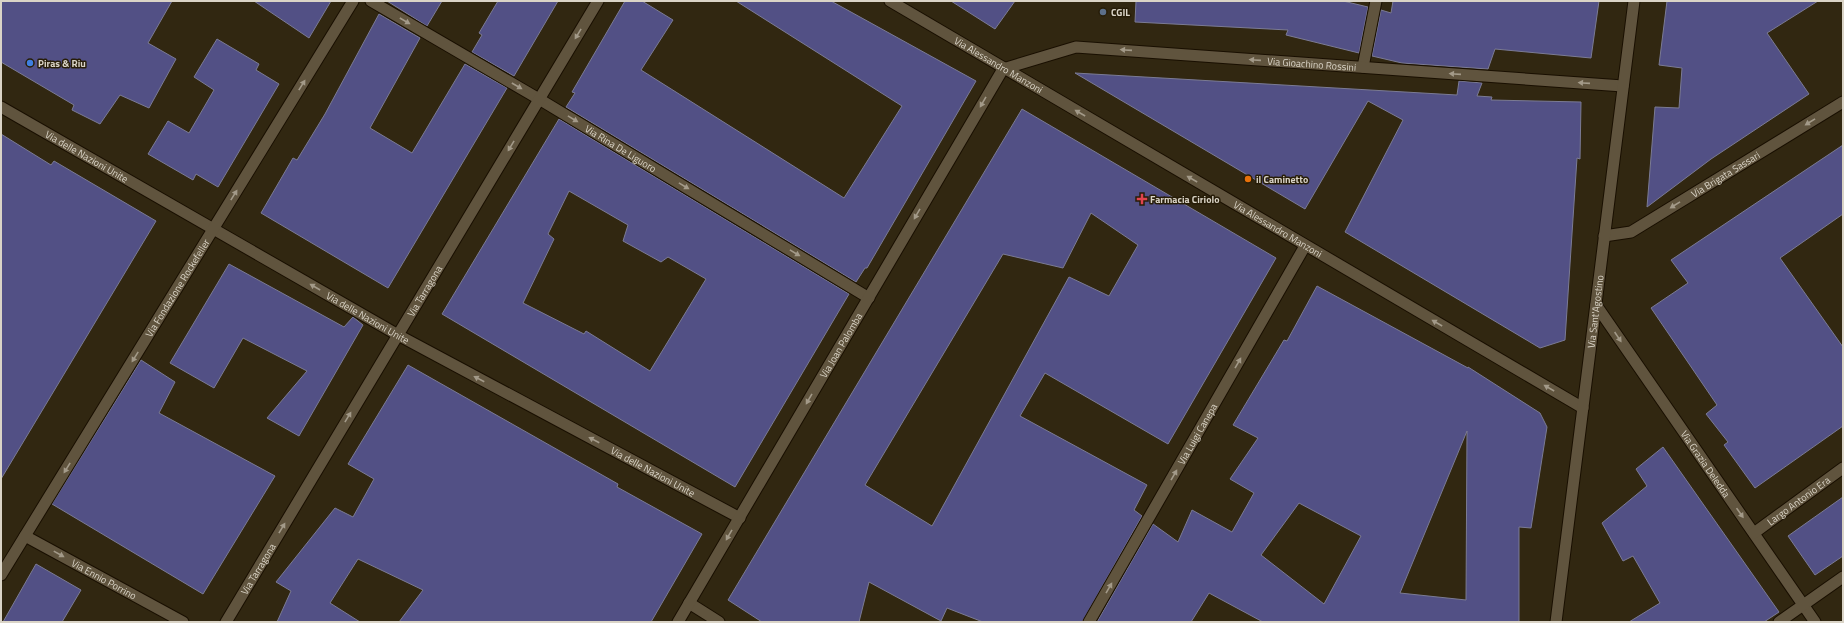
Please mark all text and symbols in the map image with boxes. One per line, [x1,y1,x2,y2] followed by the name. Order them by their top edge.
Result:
[1111,5,1130,20] place label: CGIL
[1098,7,1108,17] marker: CGIL
[399,17,411,24] one-way arrow
[574,28,581,40] one-way arrow
[951,33,1046,97] street label: Via Alessandro Manzoni
[1120,47,1132,54] one-way arrow
[1267,54,1357,75] street label: Via Gioachino Rossini
[38,56,86,71] place label: Piras & Riu
[1249,56,1261,63] one-way arrow
[25,58,35,68] marker: Piras & Riu
[1449,70,1461,77] one-way arrow
[299,79,306,90] one-way arrow
[1578,80,1590,87] one-way arrow
[511,82,523,89] one-way arrow
[980,96,987,108] one-way arrow
[1074,110,1085,117] one-way arrow
[567,115,579,122] one-way arrow
[1804,119,1816,126] one-way arrow
[582,121,659,176] street label: Via Rina De Liguoro
[42,127,131,187] street label: Via delle Nazioni Unite
[507,140,514,152] one-way arrow
[1688,148,1763,201] street label: Via Brigata Sassari
[1256,172,1308,187] place label: il Caminetto
[1243,174,1253,184] marker: il Caminetto
[1186,176,1198,183] one-way arrow
[679,182,689,190] one-way arrow
[230,190,238,200] one-way arrow
[1150,192,1219,207] place label: Farmacia Ciriolo
[1137,194,1147,204] marker: Farmacia Ciriolo
[1231,197,1325,261] street label: Via Alessandro Manzoni
[1669,202,1681,209] one-way arrow
[914,208,921,220] one-way arrow
[142,235,214,340] street label: Via Fondazione Rockefeller
[789,250,801,257] one-way arrow
[404,263,446,320] street label: Via Tarragona
[1583,274,1608,349] street label: Via Sant'Agostino
[309,284,321,291] one-way arrow
[323,288,412,348] street label: Via delle Nazioni Unite
[816,310,866,381] street label: Via Joan Palomba
[1431,319,1443,326] one-way arrow
[1614,332,1622,342] one-way arrow
[131,351,138,363] one-way arrow
[1235,357,1242,369] one-way arrow
[474,375,485,382] one-way arrow
[1543,385,1555,392] one-way arrow
[806,393,813,405] one-way arrow
[1174,401,1221,467] street label: Via Luigi Canepa
[345,411,352,423] one-way arrow
[1677,428,1734,501] street label: Via Grazia Deledda
[588,436,600,443] one-way arrow
[608,443,698,501] street label: Via delle Nazioni Unite
[63,462,70,474] one-way arrow
[1170,469,1177,481] one-way arrow
[1764,473,1833,529] street label: Largo Antonio Era
[1736,508,1744,518] one-way arrow
[278,522,285,534] one-way arrow
[726,529,733,541] one-way arrow
[237,541,279,598] street label: Via Tarragona
[53,551,65,558] one-way arrow
[69,556,139,603] street label: Via Ennio Porrino
[1105,582,1112,594] one-way arrow

